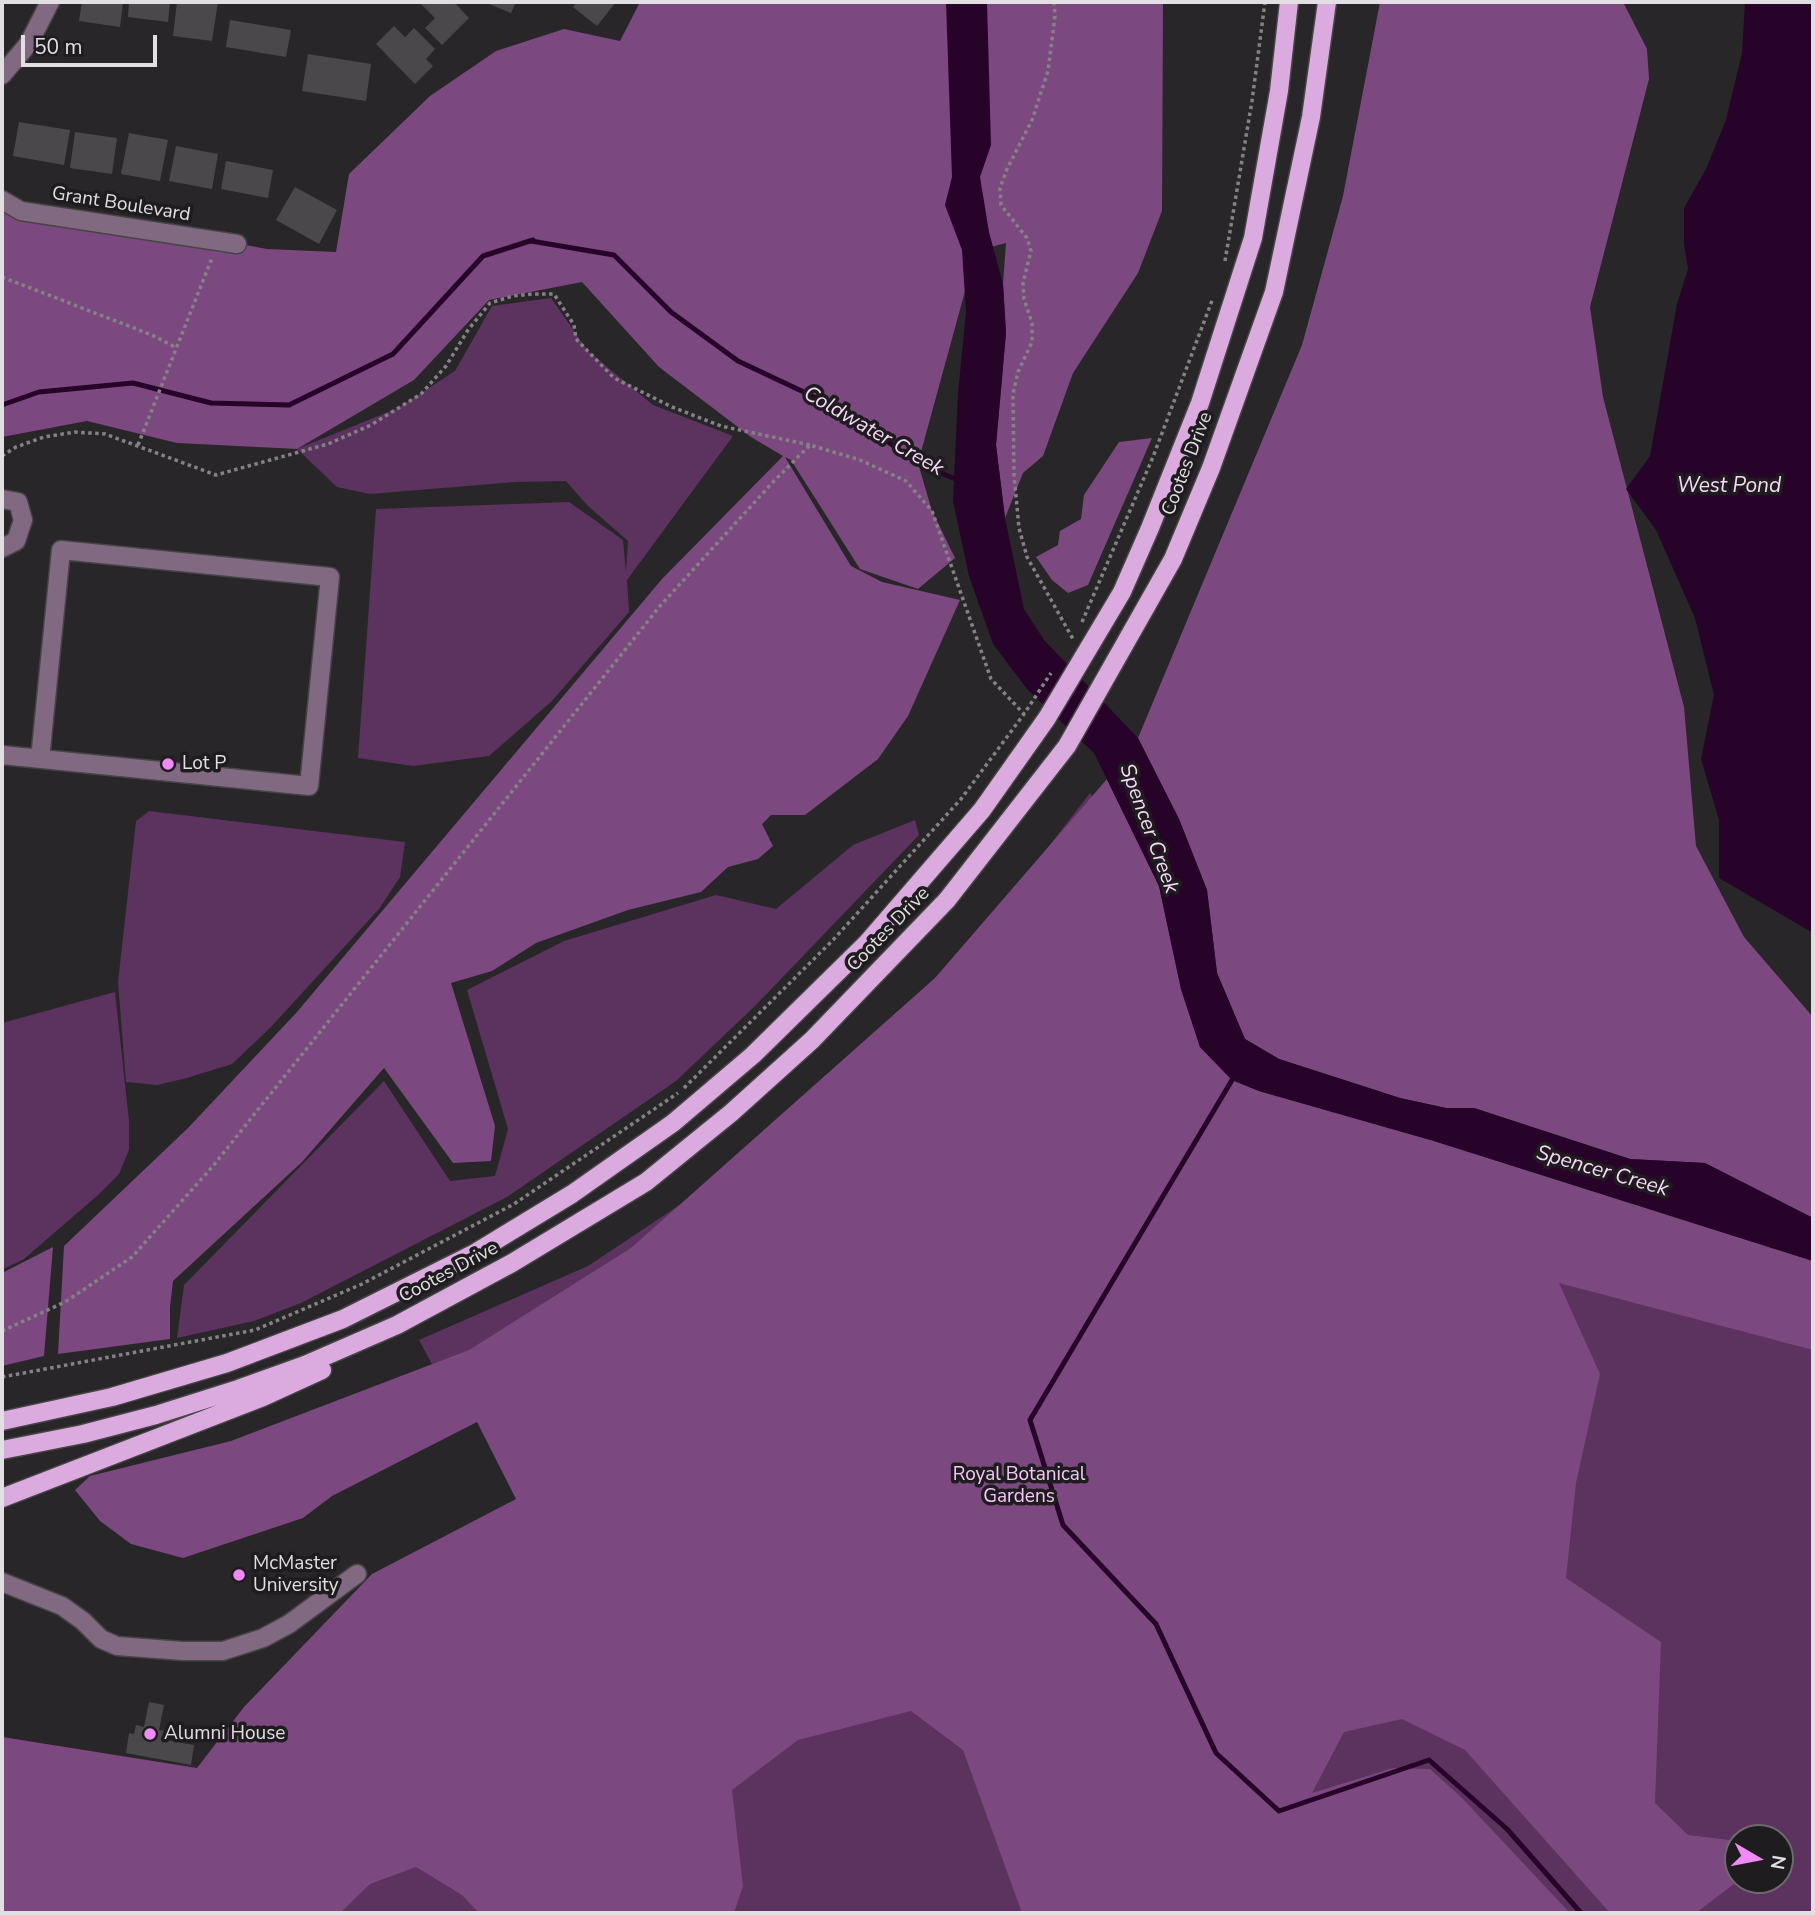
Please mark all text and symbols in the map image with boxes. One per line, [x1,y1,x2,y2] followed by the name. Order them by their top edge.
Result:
[24,21,161,65] scale bar
[34,33,83,61] text: 50 m
[50,183,192,227] street label: Grant Boulevard
[798,382,948,482] water label: Coldwater Creek
[1158,409,1218,519] street label: Cootes Drive
[1677,474,1781,500] water label: West Pond
[182,753,226,775] place label: Lot P
[160,756,176,772] marker: Lot P
[1113,761,1183,897] water label: Spencer Creek
[843,883,935,977] street label: Cootes Drive
[1533,1141,1671,1203] water label: Spencer Creek
[396,1237,502,1309] street label: Cootes Drive
[953,1464,1085,1508] park label: Royal Botanical Gardens
[253,1553,339,1597] place label: McMaster University
[231,1567,247,1583] marker: McMaster University
[164,1723,285,1745] place label: Alumni House
[142,1726,158,1742] marker: Alumni House
[1724,1824,1794,1894] north arrow
[1764,1853,1792,1872] text: N

